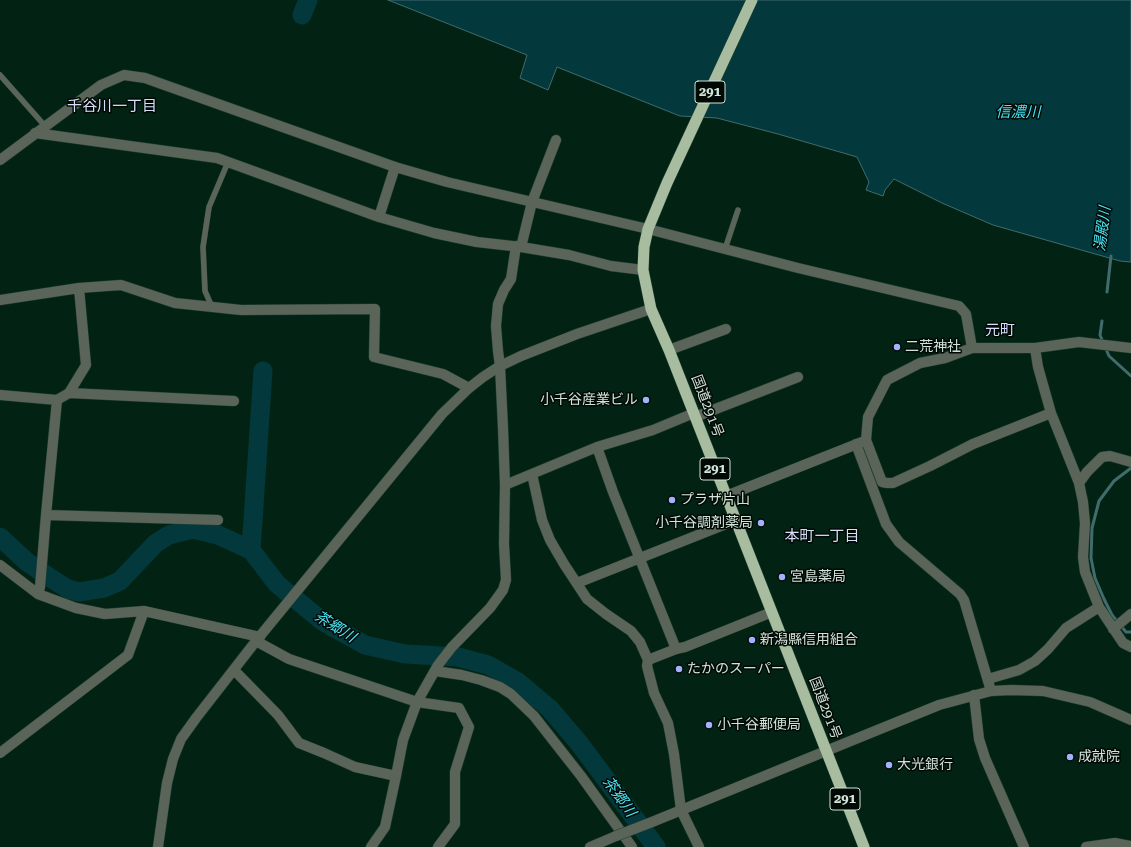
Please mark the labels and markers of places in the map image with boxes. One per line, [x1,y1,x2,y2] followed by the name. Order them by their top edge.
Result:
[905,339,961,355] place label: 二荒神社
[892,342,902,352] marker: 二荒神社
[540,392,638,408] place label: 小千谷産業ビル
[641,395,651,405] marker: 小千谷産業ビル
[680,492,750,508] place label: プラザ片山
[667,495,677,505] marker: プラザ片山
[655,515,753,531] place label: 小千谷調剤薬局
[756,518,766,528] marker: 小千谷調剤薬局
[790,569,846,585] place label: 宮島薬局
[777,572,787,582] marker: 宮島薬局
[760,632,858,648] place label: 新潟縣信用組合
[747,635,757,645] marker: 新潟縣信用組合
[687,661,785,677] place label: たかのスーパー
[674,664,684,674] marker: たかのスーパー
[717,717,801,733] place label: 小千谷郵便局
[704,720,714,730] marker: 小千谷郵便局
[1078,749,1120,765] place label: 成就院
[1065,752,1075,762] marker: 成就院
[897,757,953,773] place label: 大光銀行
[884,760,894,770] marker: 大光銀行

